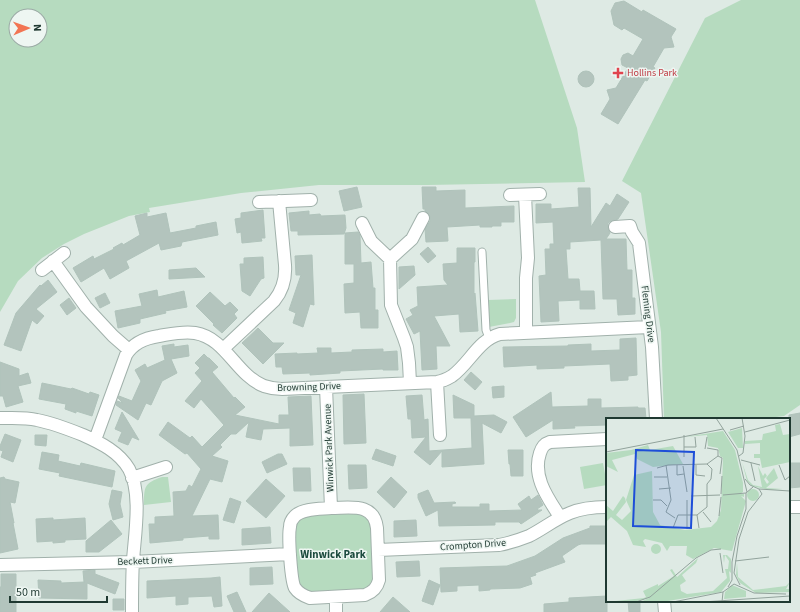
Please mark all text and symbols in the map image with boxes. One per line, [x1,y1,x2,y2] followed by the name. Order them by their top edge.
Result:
[8,8,48,48] north arrow
[30,24,45,32] text: N
[627,66,677,80] place label: Hollins Park
[612,67,624,79] marker: Hollins Park
[638,285,658,343] street label: Fleming Drive
[277,379,341,395] street label: Browning Drive
[320,404,338,492] street label: Winwick Park Avenue
[606,418,790,602] inset map
[440,536,506,554] street label: Crompton Drive
[300,547,366,562] district label: Winwick Park
[117,553,173,569] street label: Beckett Drive
[10,578,107,604] scale bar
[16,584,40,601] text: 50 m

